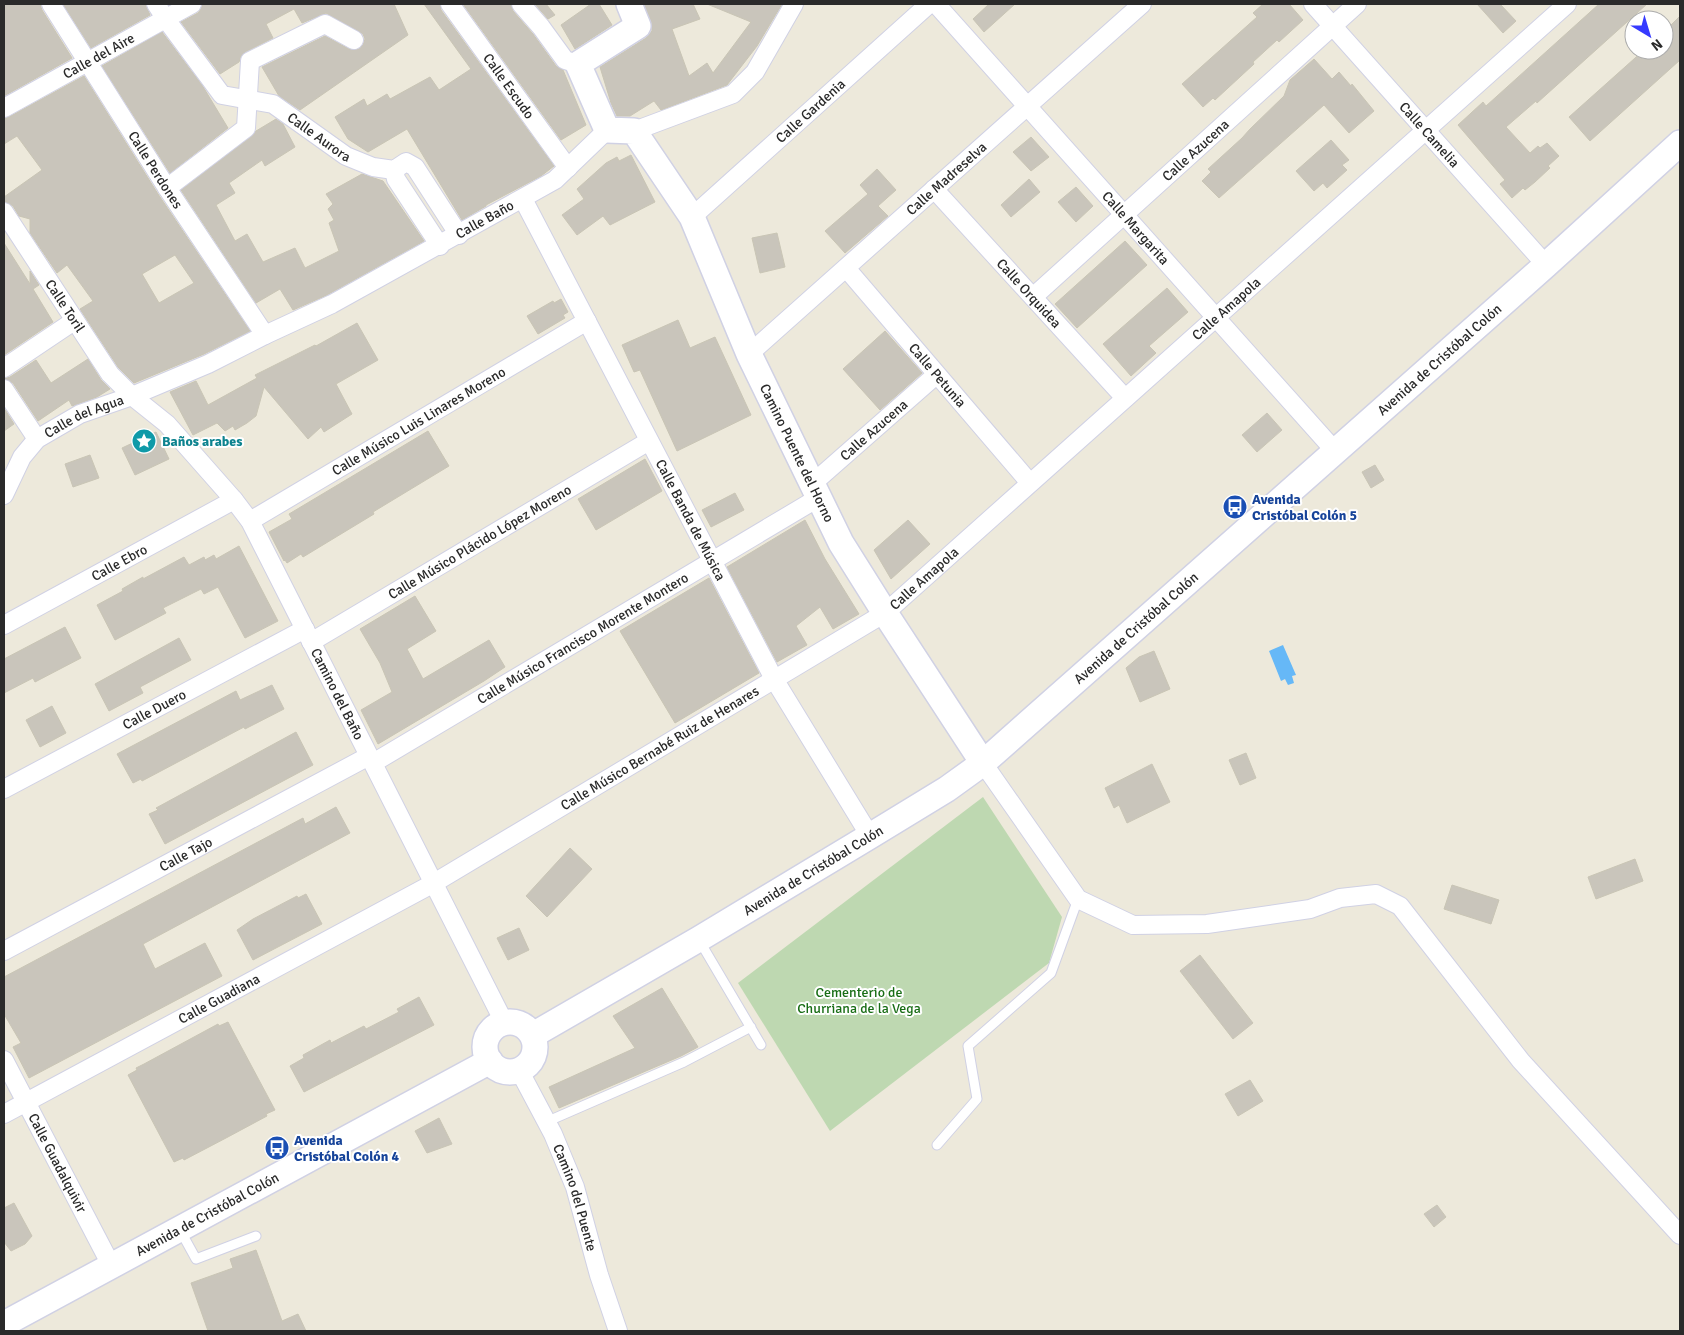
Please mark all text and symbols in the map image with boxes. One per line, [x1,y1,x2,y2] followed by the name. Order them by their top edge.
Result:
[1624,10,1674,60] north arrow
[60,29,137,82] street label: Calle del Aire
[1648,35,1666,55] text: N
[480,50,538,122] street label: Calle Escudo
[772,75,849,146] street label: Calle Gardenia
[1396,98,1463,171] street label: Calle Camelia
[284,109,353,165] street label: Calle Aurora
[1158,116,1232,185] street label: Calle Azucena
[125,128,187,212] street label: Calle Perdones
[902,138,990,219] street label: Calle Madreselva
[1099,188,1173,268] street label: Calle Margarita
[452,196,517,242] street label: Calle Baño
[993,255,1065,331] street label: Calle Orquidea
[1188,273,1264,344] street label: Calle Amapola
[42,276,89,335] street label: Calle Toril
[1373,300,1505,419] street label: Avenida de Cristóbal Colón
[905,339,970,411] street label: Calle Petunia
[329,363,509,479] street label: Calle Músico Luis Linares Moreno
[756,381,838,525] street label: Camino Puente del Horno
[41,391,126,442] street label: Calle del Agua
[836,396,911,464] street label: Calle Azucena
[131,428,157,454] place icon: Baños arabes
[162,433,242,450] place label: Baños arabes
[652,456,729,583] street label: Calle Banda de Música
[385,481,574,603] street label: Calle Músico Plácido López Moreno
[1252,491,1357,524] place label: Avenida Cristóbal Colón 5
[1222,494,1248,520] bus stop icon: Avenida Cristóbal Colón 5
[88,540,150,584] street label: Calle Ebro
[886,543,962,613] street label: Calle Amapola
[1070,568,1201,687] street label: Avenida de Cristóbal Colón
[474,569,691,708] street label: Calle Músico Francisco Morente Montero
[307,645,368,743] street label: Camino del Baño
[557,682,762,814] street label: Calle Músico Bernabé Ruiz de Henares
[119,685,189,733] street label: Calle Duero
[740,822,886,919] street label: Avenida de Cristóbal Colón
[156,833,215,875] street label: Calle Tajo
[175,970,263,1027] street label: Calle Guadiana
[797,984,921,1017] park label: Cementerio de Churriana de la Vega
[25,1110,91,1216] street label: Calle Guadalquivir
[294,1132,399,1165] place label: Avenida Cristóbal Colón 4
[264,1135,290,1161] bus stop icon: Avenida Cristóbal Colón 4
[550,1141,601,1253] street label: Camino del Puente
[133,1168,282,1260] street label: Avenida de Cristóbal Colón

